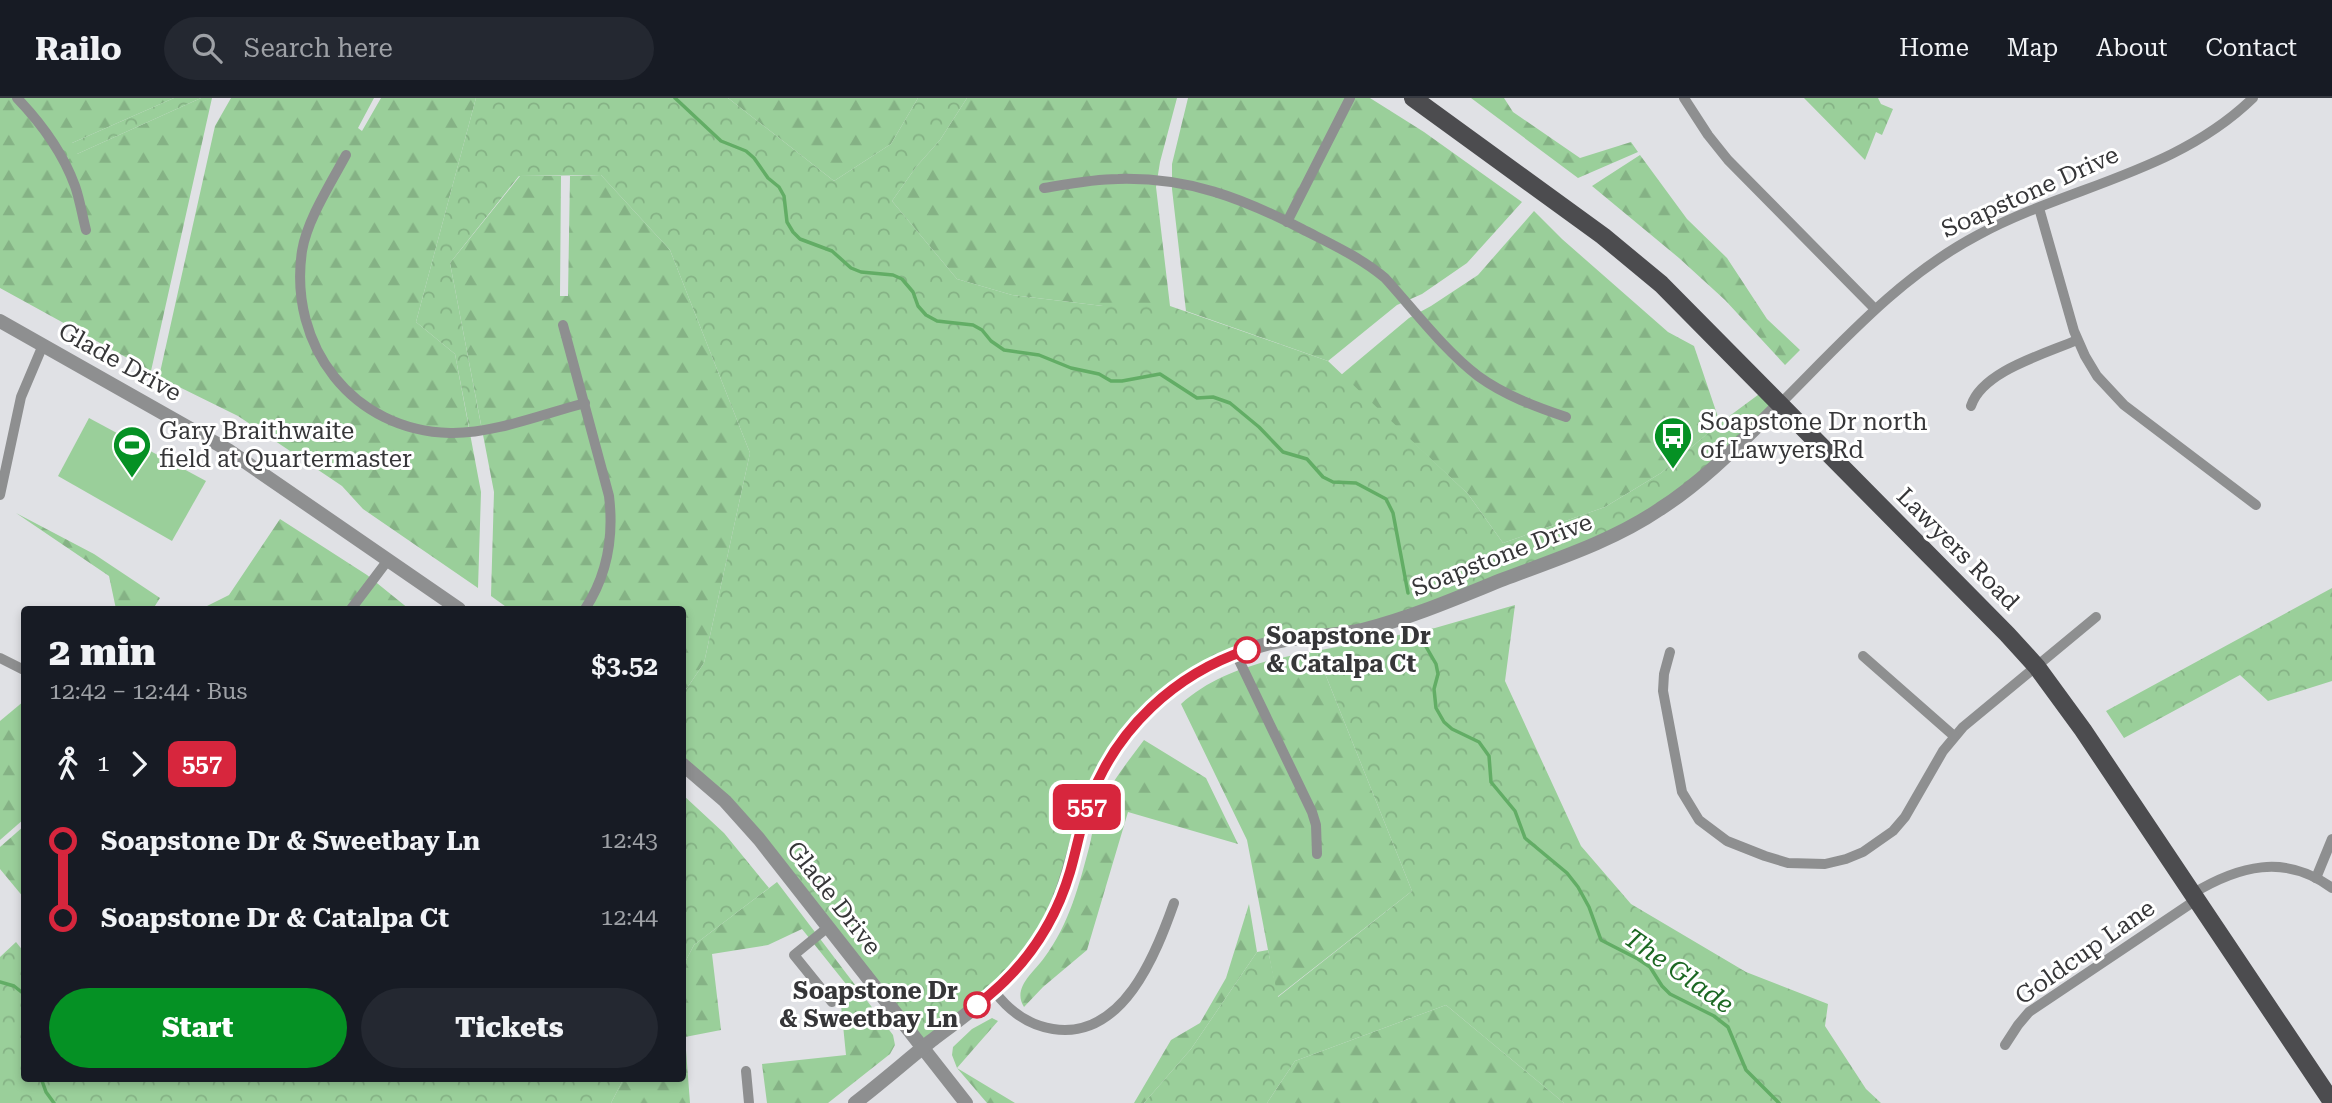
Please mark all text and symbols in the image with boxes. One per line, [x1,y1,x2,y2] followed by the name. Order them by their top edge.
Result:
[164,17,654,80] search box
[35,29,122,68] text: Railo
[188,29,226,67] icon: search
[244,33,393,63] text: Search here
[1899,34,1969,62] text: Home
[2007,34,2058,62] text: Map
[2096,34,2167,62] text: About
[2205,34,2297,62] text: Contact
[1937,140,2123,244] street label: Soapstone Drive
[54,317,186,407] street label: Glade Drive
[1700,408,1927,464] place label: Soapstone Dr north of Lawyers Rd
[1652,415,1694,470] bus stop icon: Soapstone Dr north of Lawyers Rd
[159,417,412,473] place label: Gary Braithwaite field at Quartermaster
[111,424,153,479] sports icon: Gary Braithwaite field at Quartermaster
[1891,482,2025,616] street label: Lawyers Road
[1408,508,1596,602] street label: Soapstone Drive
[1266,622,1431,678] place label: Soapstone Dr & Catalpa Ct
[49,630,156,674] text: 2 min
[1234,637,1260,663] marker: Soapstone Dr & Catalpa Ct
[592,651,658,681] text: $3.52
[49,678,247,705] text: 12:42 – 12:44 · Bus
[49,745,87,783] icon: walk
[120,745,158,783] icon: forward
[97,750,110,777] text: 1
[182,750,222,778] text: 557
[1047,784,1127,830] line badge: 557
[1067,793,1107,821] text: 557
[101,826,480,856] text: Soapstone Dr & Sweetbay Ln
[601,827,658,854] text: 12:43
[781,836,887,960] street label: Glade Drive
[2010,894,2160,1010] street label: Goldcup Lane
[101,903,449,933] text: Soapstone Dr & Catalpa Ct
[601,904,658,931] text: 12:44
[1619,922,1739,1020] water label: The Glade
[779,977,958,1033] place label: Soapstone Dr & Sweetbay Ln
[49,988,347,1068] button: Start
[361,988,658,1068] button: Tickets
[964,992,990,1018] marker: Soapstone Dr & Sweetbay Ln

